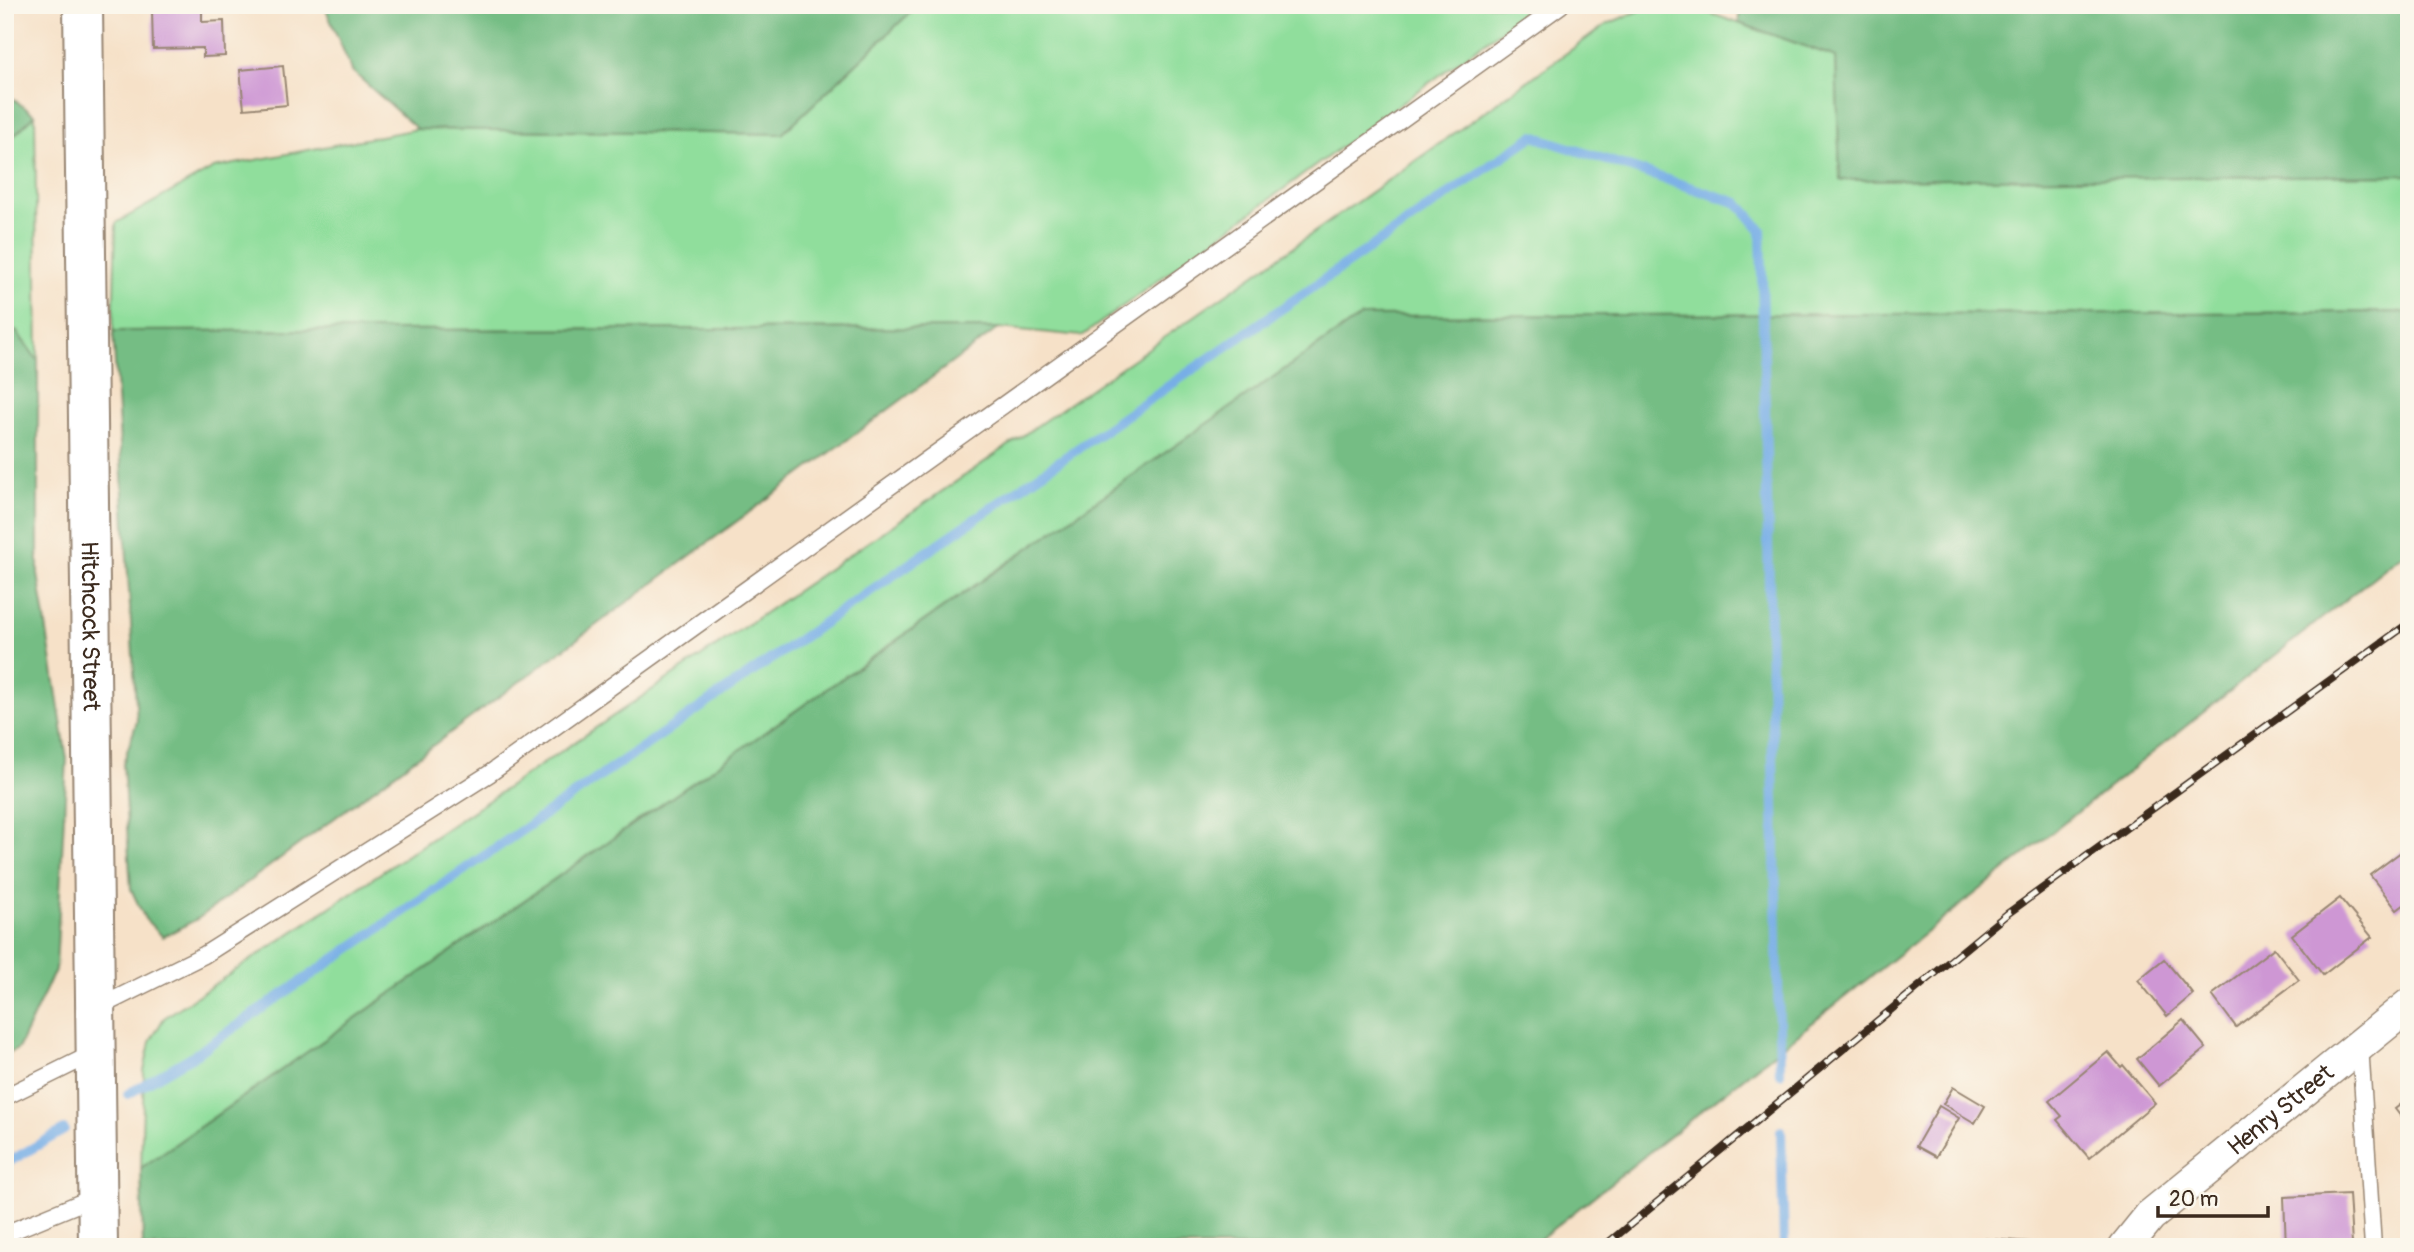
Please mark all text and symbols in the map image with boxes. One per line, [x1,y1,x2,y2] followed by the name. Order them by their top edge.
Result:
[75,541,106,712] street label: Hitchcock Street
[2221,1058,2340,1162] street label: Henry Street
[2158,1175,2269,1219] scale bar
[2169,1186,2218,1213] text: 20 m

